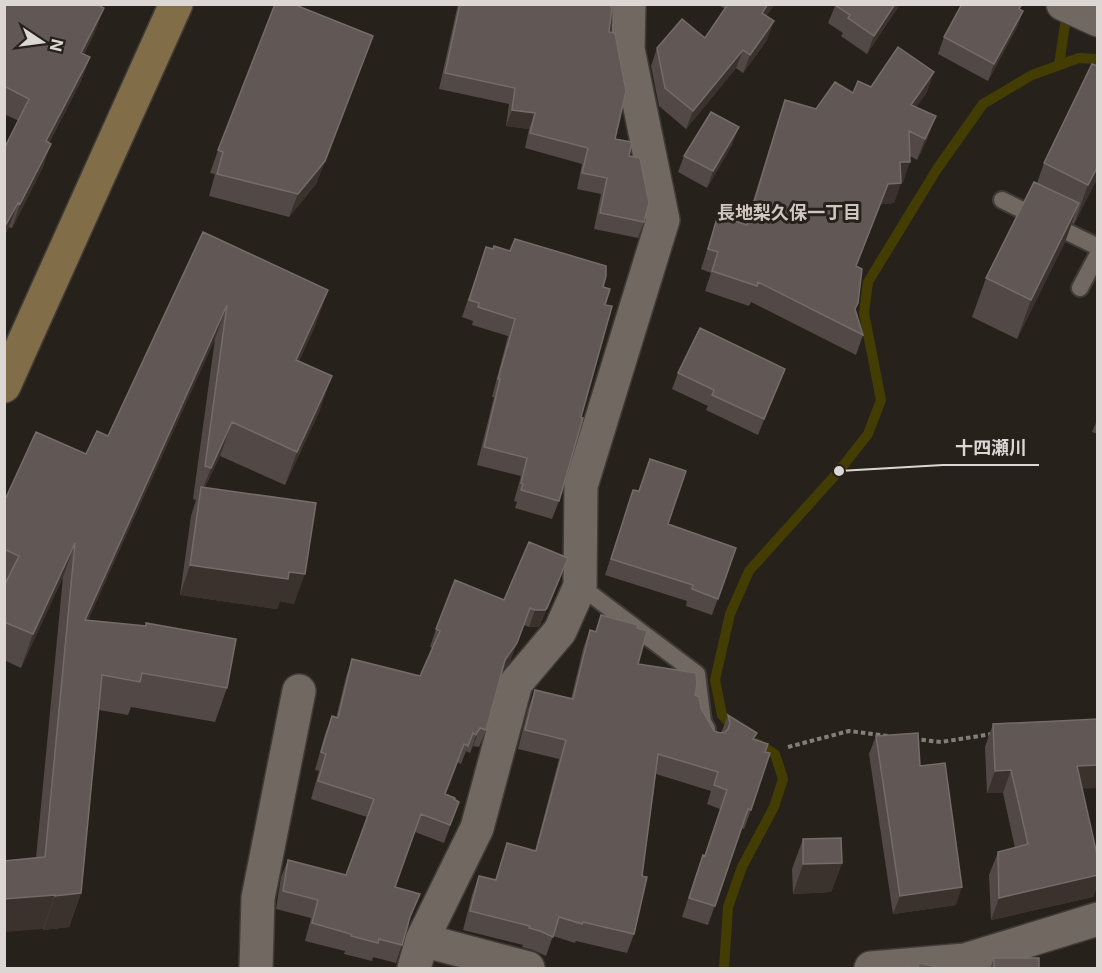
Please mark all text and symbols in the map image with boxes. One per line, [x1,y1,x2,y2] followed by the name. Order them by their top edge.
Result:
[12,12,72,72] north arrow
[45,37,68,54] text: N
[717,202,861,223] district label: 長地梨久保一丁目
[943,429,1039,465] callout: 十四瀬川
[955,437,1027,458] text: 十四瀬川

